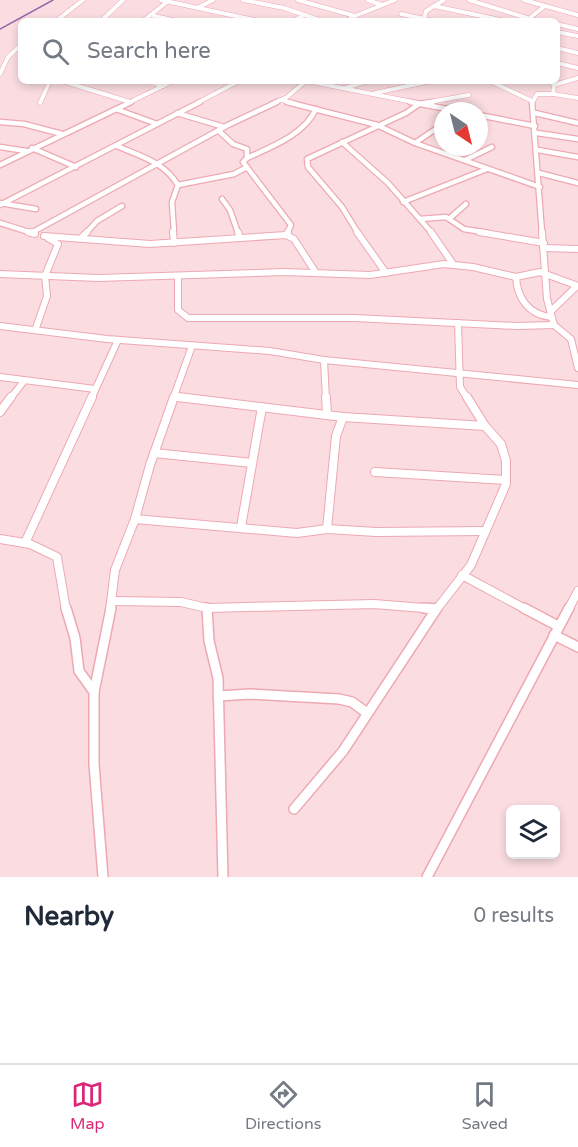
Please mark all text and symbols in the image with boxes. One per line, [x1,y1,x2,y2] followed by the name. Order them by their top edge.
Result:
[18,18,560,84] search box
[39,35,72,68] icon: search
[87,38,211,64] text: Search here
[434,102,488,156] north arrow
[506,805,560,859] map controls
[506,805,560,859] button: layers
[24,901,114,932] text: Nearby
[474,904,554,928] text: 0 results
[70,1078,105,1134] tab: Map
[245,1078,321,1134] tab: Directions
[462,1078,508,1134] tab: Saved

